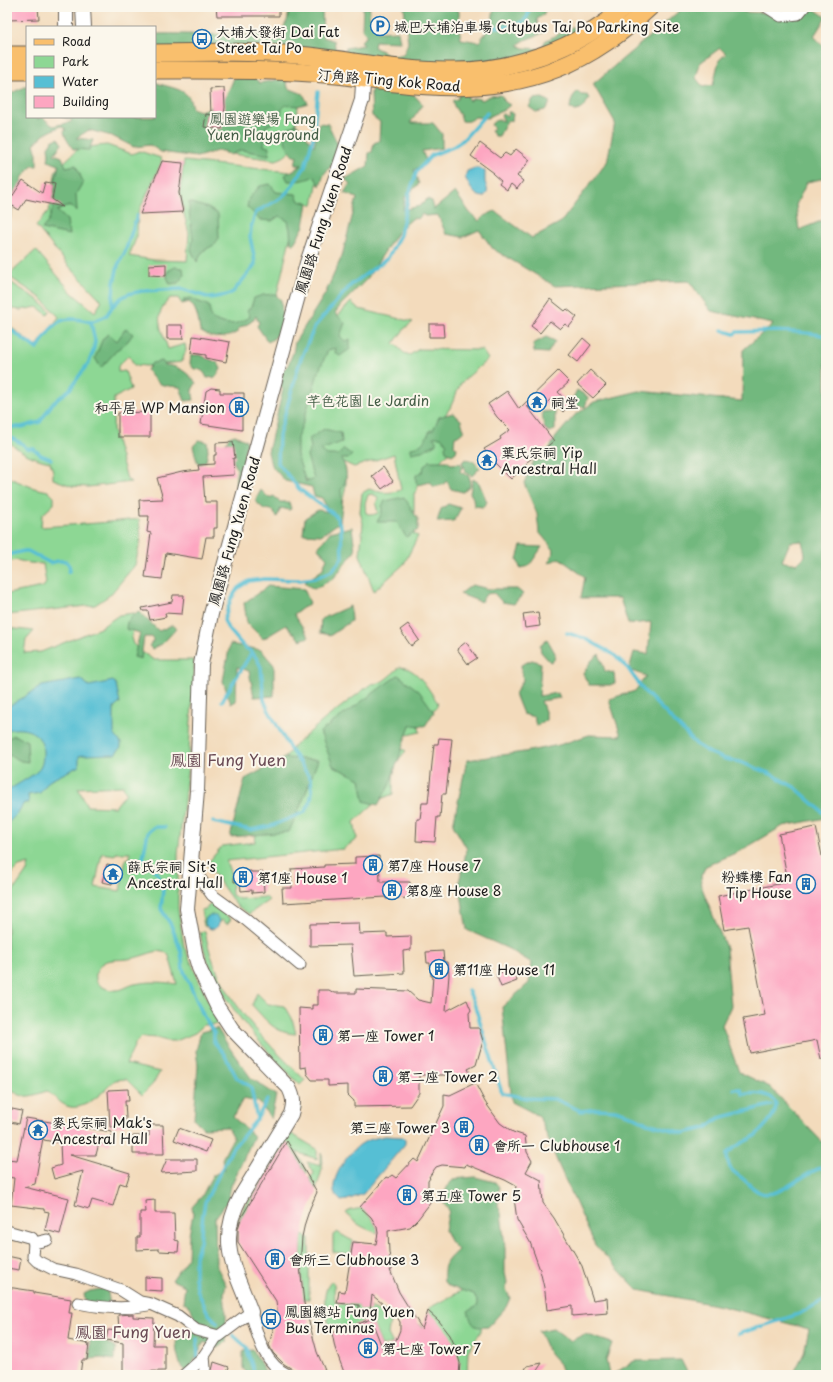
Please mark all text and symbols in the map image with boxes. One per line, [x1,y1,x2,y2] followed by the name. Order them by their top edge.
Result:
[369,15,391,37] parking icon: 城巴大埔泊車場 Citybus Tai Po Parking Site
[394,16,679,37] place label: 城巴大埔泊車場 Citybus Tai Po Parking Site
[216,21,340,58] place label: 大埔大發街 Dai Fat Street Tai Po
[26,26,156,118] legend
[191,28,213,50] bus stop icon: 大埔大發街 Dai Fat Street Tai Po
[62,32,91,50] text: Road
[62,52,89,70] text: Park
[317,63,461,97] street label: 汀角路 Ting Kok Road
[62,72,99,90] text: Water
[62,92,109,110] text: Building
[207,108,319,145] park label: 鳳園遊樂場 Fung Yuen Playground
[289,144,357,296] street label: 鳳園路 Fung Yuen Road
[307,390,429,411] park label: 芊色花園 Le Jardin
[526,391,548,413] temple icon: 祠堂
[551,392,579,413] place label: 祠堂
[228,396,250,418] building icon: 和平居 WP Mansion
[95,397,225,418] place label: 和平居 WP Mansion
[501,442,597,479] place label: 葉氏宗祠 Yip Ancestral Hall
[476,449,498,471] temple icon: 葉氏宗祠 Yip Ancestral Hall
[203,454,265,608] street label: 鳳園路 Fung Yuen Road
[170,747,286,771] district label: 鳳園 Fung Yuen
[362,854,384,876] building icon: 第7座 House 7
[387,855,481,876] place label: 第7座 House 7
[127,856,223,893] place label: 薛氏宗祠 Sit's Ancestral Hall
[102,863,124,885] temple icon: 薛氏宗祠 Sit's Ancestral Hall
[232,866,254,888] building icon: 第1座 House 1
[721,866,792,903] place label: 粉蝶樓 Fan Tip House
[257,867,348,888] place label: 第1座 House 1
[795,873,817,895] building icon: 粉蝶樓 Fan Tip House
[381,879,403,901] building icon: 第8座 House 8
[406,880,502,901] place label: 第8座 House 8
[428,958,450,980] building icon: 第11座 House 11
[453,959,555,980] place label: 第11座 House 11
[312,1024,334,1046] building icon: 第一座 Tower 1
[337,1025,434,1046] place label: 第一座 Tower 1
[372,1065,394,1087] building icon: 第二座 Tower 2
[397,1066,498,1087] place label: 第二座 Tower 2
[52,1112,152,1149] place label: 麥氏宗祠 Mak's Ancestral Hall
[453,1116,475,1138] building icon: 第三座 Tower 3
[350,1117,450,1138] place label: 第三座 Tower 3
[27,1119,49,1141] temple icon: 麥氏宗祠 Mak's Ancestral Hall
[468,1134,490,1156] building icon: 會所一 Clubhouse 1
[493,1135,620,1156] place label: 會所一 Clubhouse 1
[396,1184,418,1206] building icon: 第五座 Tower 5
[421,1185,521,1206] place label: 第五座 Tower 5
[264,1248,286,1270] building icon: 會所三 Clubhouse 3
[289,1249,419,1270] place label: 會所三 Clubhouse 3
[285,1301,415,1338] place label: 鳳園總站 Fung Yuen Bus Terminus
[260,1308,282,1330] bus stop icon: 鳳園總站 Fung Yuen Bus Terminus
[75,1319,191,1343] district label: 鳳園 Fung Yuen
[357,1337,379,1359] building icon: 第七座 Tower 7
[382,1338,481,1359] place label: 第七座 Tower 7

